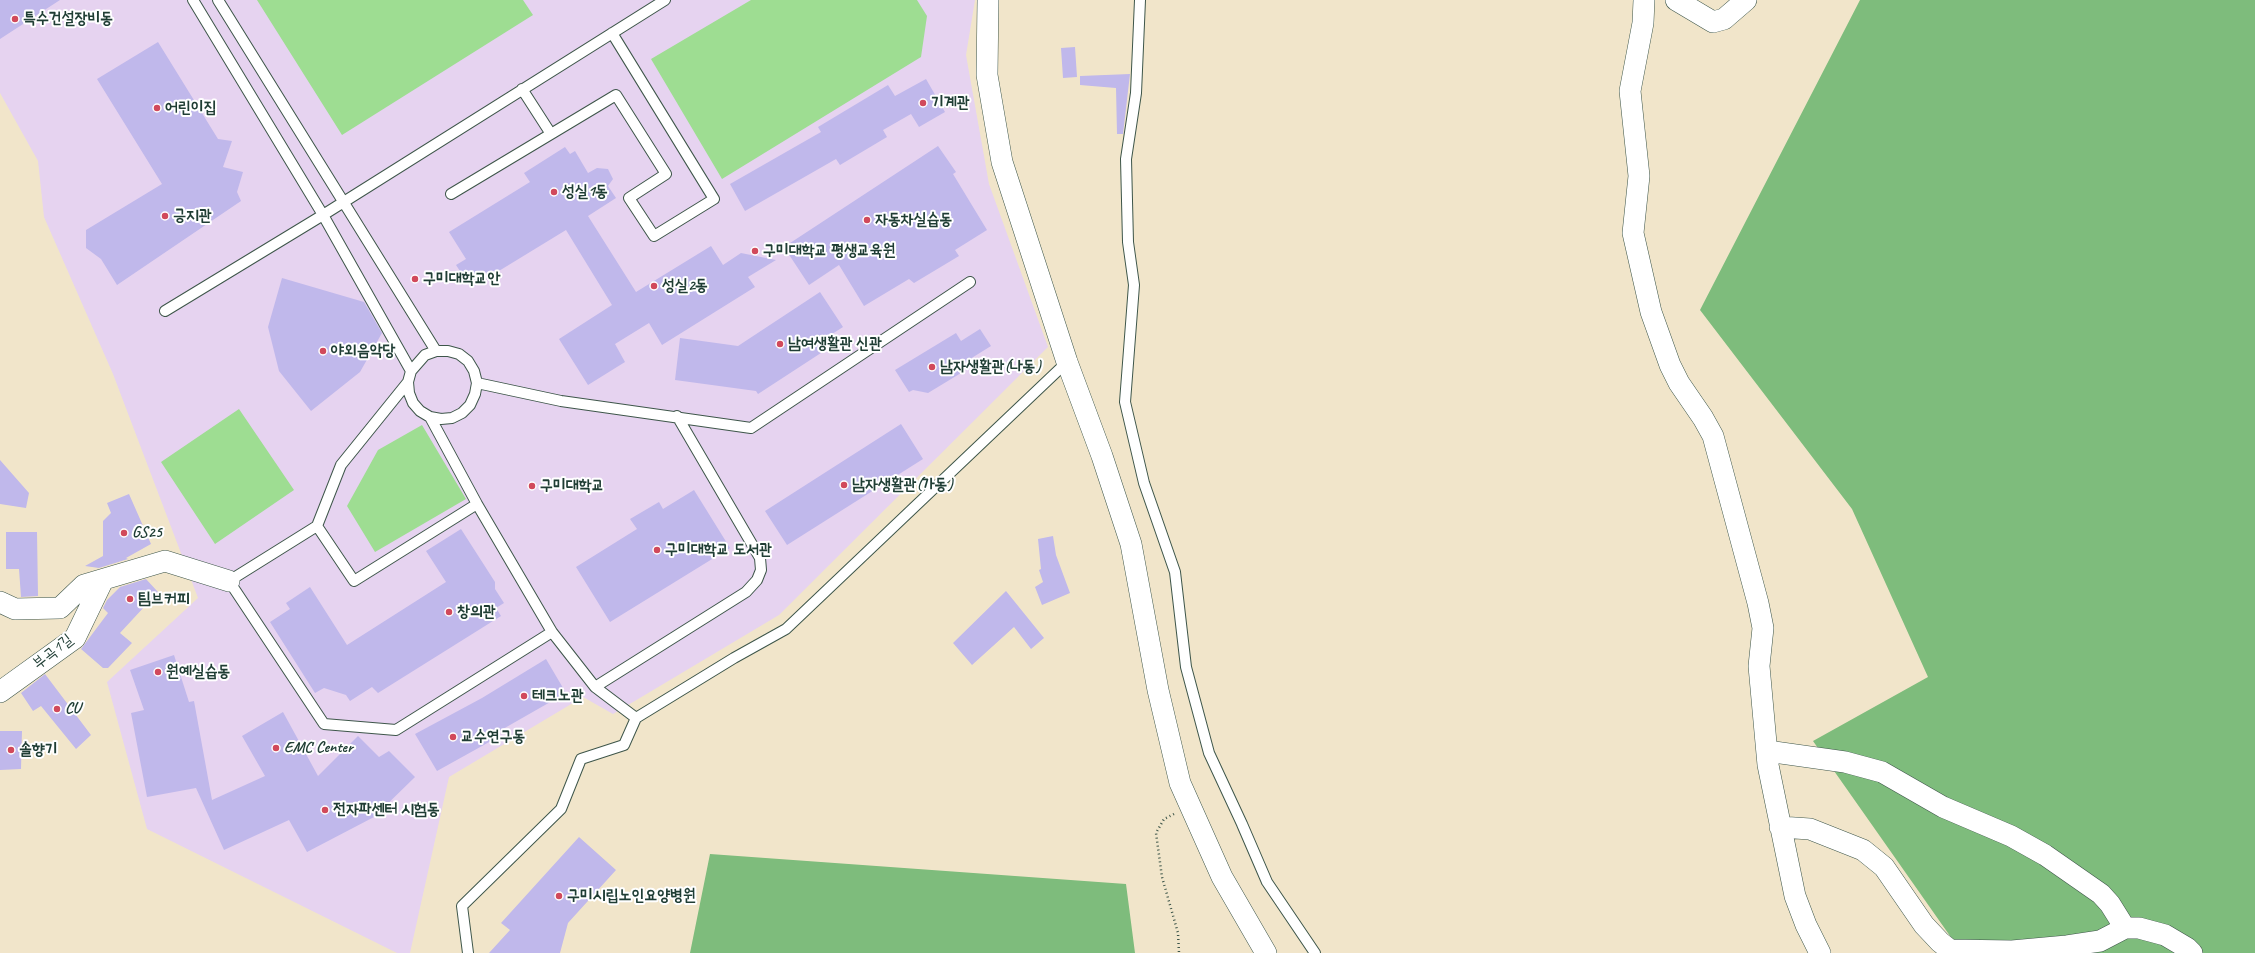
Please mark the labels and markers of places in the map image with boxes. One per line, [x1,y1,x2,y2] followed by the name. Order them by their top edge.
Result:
[23,9,113,29] place label: 특수건설장비동
[10,14,20,24] marker: 특수건설장비동
[931,93,970,113] place label: 기계관
[165,98,216,118] place label: 어린이집
[918,98,928,108] marker: 기계관
[152,103,162,113] marker: 어린이집
[562,182,608,202] place label: 성실1동
[549,187,559,197] marker: 성실1동
[173,206,212,226] place label: 긍지관
[875,210,952,230] place label: 자동차실습동
[160,211,170,221] marker: 긍지관
[862,215,872,225] marker: 자동차실습동
[763,241,896,261] place label: 구미대학교 평생교육원
[750,246,760,256] marker: 구미대학교 평생교육원
[423,269,500,289] place label: 구미대학교안
[410,274,420,284] marker: 구미대학교안
[662,276,708,296] place label: 성실2동
[649,281,659,291] marker: 성실2동
[788,334,882,354] place label: 남여생활관 신관
[775,339,785,349] marker: 남여생활관 신관
[331,341,395,361] place label: 야외음악당
[318,346,328,356] marker: 야외음악당
[940,357,1041,377] place label: 남자생활관(나동)
[927,362,937,372] marker: 남자생활관(나동)
[852,475,953,495] place label: 남자생활관(가동)
[540,476,604,496] place label: 구미대학교
[839,480,849,490] marker: 남자생활관(가동)
[527,481,537,491] marker: 구미대학교
[132,523,162,543] place label: GS25
[119,528,129,538] marker: GS25
[665,540,772,560] place label: 구미대학교 도서관
[652,545,662,555] marker: 구미대학교 도서관
[138,589,190,609] place label: 팀브커피
[125,594,135,604] marker: 팀브커피
[457,602,496,622] place label: 창의관
[444,607,454,617] marker: 창의관
[166,662,230,682] place label: 원예실습동
[153,667,163,677] marker: 원예실습동
[532,686,584,706] place label: 테크노관
[519,691,529,701] marker: 테크노관
[65,699,80,719] place label: CU
[52,704,62,714] marker: CU
[461,727,525,747] place label: 교수연구동
[448,732,458,742] marker: 교수연구동
[284,738,353,758] place label: EMC Center
[19,740,58,760] place label: 솔향기
[271,743,281,753] marker: EMC Center
[6,745,16,755] marker: 솔향기
[333,800,440,820] place label: 전자파센터 시험동
[320,805,330,815] marker: 전자파센터 시험동
[567,886,696,906] place label: 구미시립노인요양병원
[554,891,564,901] marker: 구미시립노인요양병원

